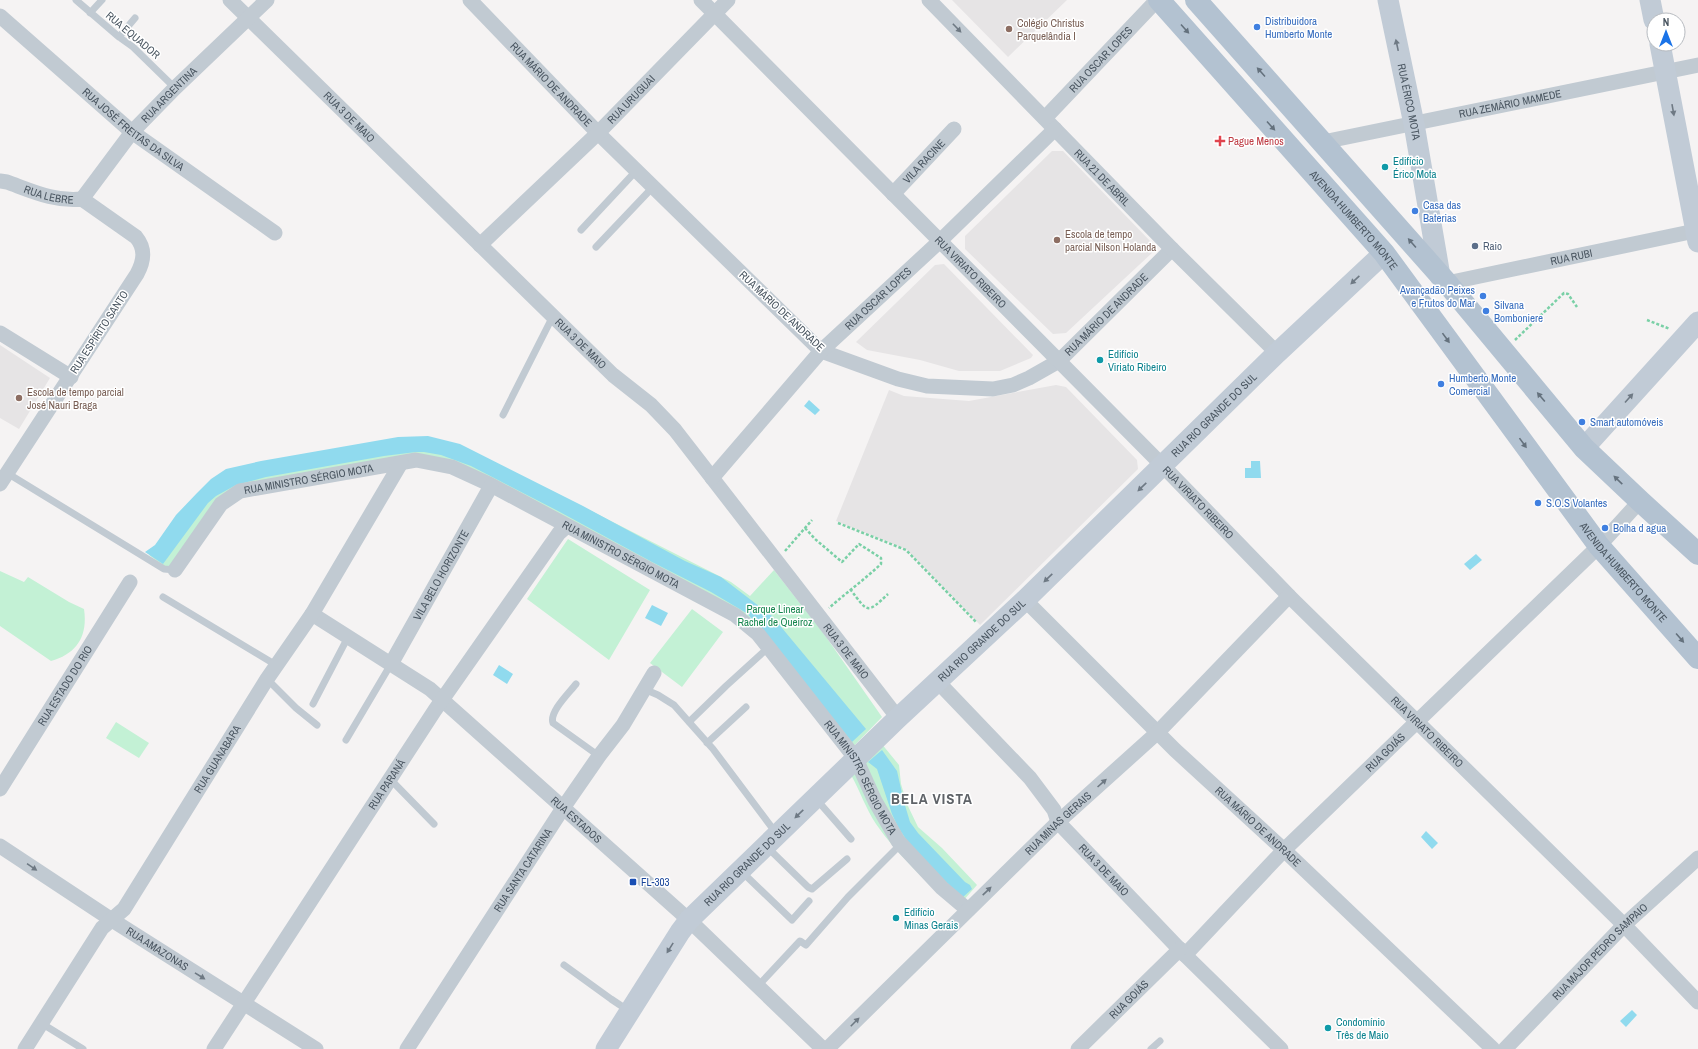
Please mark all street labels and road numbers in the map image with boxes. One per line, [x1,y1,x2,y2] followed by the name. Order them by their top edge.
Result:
[103,8,163,62] street label: RUA EQUADOR
[1066,23,1135,95] street label: RUA OSCAR LOPES
[507,39,595,129] street label: RUA MÁRIO DE ANDRADE
[1395,62,1424,142] street label: RUA ÉRICO MOTA
[138,63,200,126] street label: RUA ARGENTINA
[604,72,658,126] street label: RUA URUGUAI
[79,85,188,174] street label: RUA JOSÉ FREITAS DA SILVA
[1458,86,1563,121] street label: RUA ZEMÁRIO MAMEDE
[321,88,378,145] street label: RUA 3 DE MAIO
[900,136,948,186] street label: VILA RACINE
[1071,146,1133,209] street label: RUA 21 DE ABRIL
[1306,167,1401,273] street label: AVENIDA HUMBERTO MONTE
[22,182,74,207] street label: RUA LEBRE
[932,233,1009,311] street label: RUA VIRIATO RIBEIRO
[1549,246,1594,268] street label: RUA RUBI
[842,264,914,333] street label: RUA OSCAR LOPES
[736,268,828,354] street label: RUA MÁRIO DE ANDRADE
[1061,270,1151,359] street label: RUA MÁRIO DE ANDRADE
[67,288,131,376] street label: RUA ESPÍRITO SANTO
[552,315,610,372] street label: RUA 3 DE MAIO
[1168,370,1260,460] street label: RUA RIO GRANDE DO SUL
[243,461,375,497] street label: RUA MINISTRO SÉRGIO MOTA
[1160,463,1237,542] street label: RUA VIRIATO RIBEIRO
[560,517,683,592] street label: RUA MINISTRO SÉRGIO MOTA
[1576,519,1670,625] street label: AVENIDA HUMBERTO MONTE
[410,527,472,623] street label: VILA BELO HORIZONTE
[935,596,1028,685] street label: RUA RIO GRANDE DO SUL
[820,621,872,682] street label: RUA 3 DE MAIO
[34,643,95,728] street label: RUA ESTADO DO RIO
[1388,693,1466,770] street label: RUA VIRIATO RIBEIRO
[821,717,900,838] street label: RUA MINISTRO SÉRGIO MOTA
[191,722,244,796] street label: RUA GUANABARA
[1362,730,1408,775] street label: RUA GOIÁS
[365,756,409,812] street label: RUA PARANÁ
[1212,783,1304,869] street label: RUA MÁRIO DE ANDRADE
[1022,788,1094,858] street label: RUA MINAS GERAIS
[548,793,605,846] street label: RUA ESTADOS
[701,819,793,909] street label: RUA RIO GRANDE DO SUL
[491,825,555,915] street label: RUA SANTA CATARINA
[1076,841,1132,899] street label: RUA 3 DE MAIO
[1549,900,1650,1003] street label: RUA MAJOR PEDRO SAMPAIO
[124,924,191,974] street label: RUA AMAZONAS
[1106,977,1151,1022] street label: RUA GOIÁS

